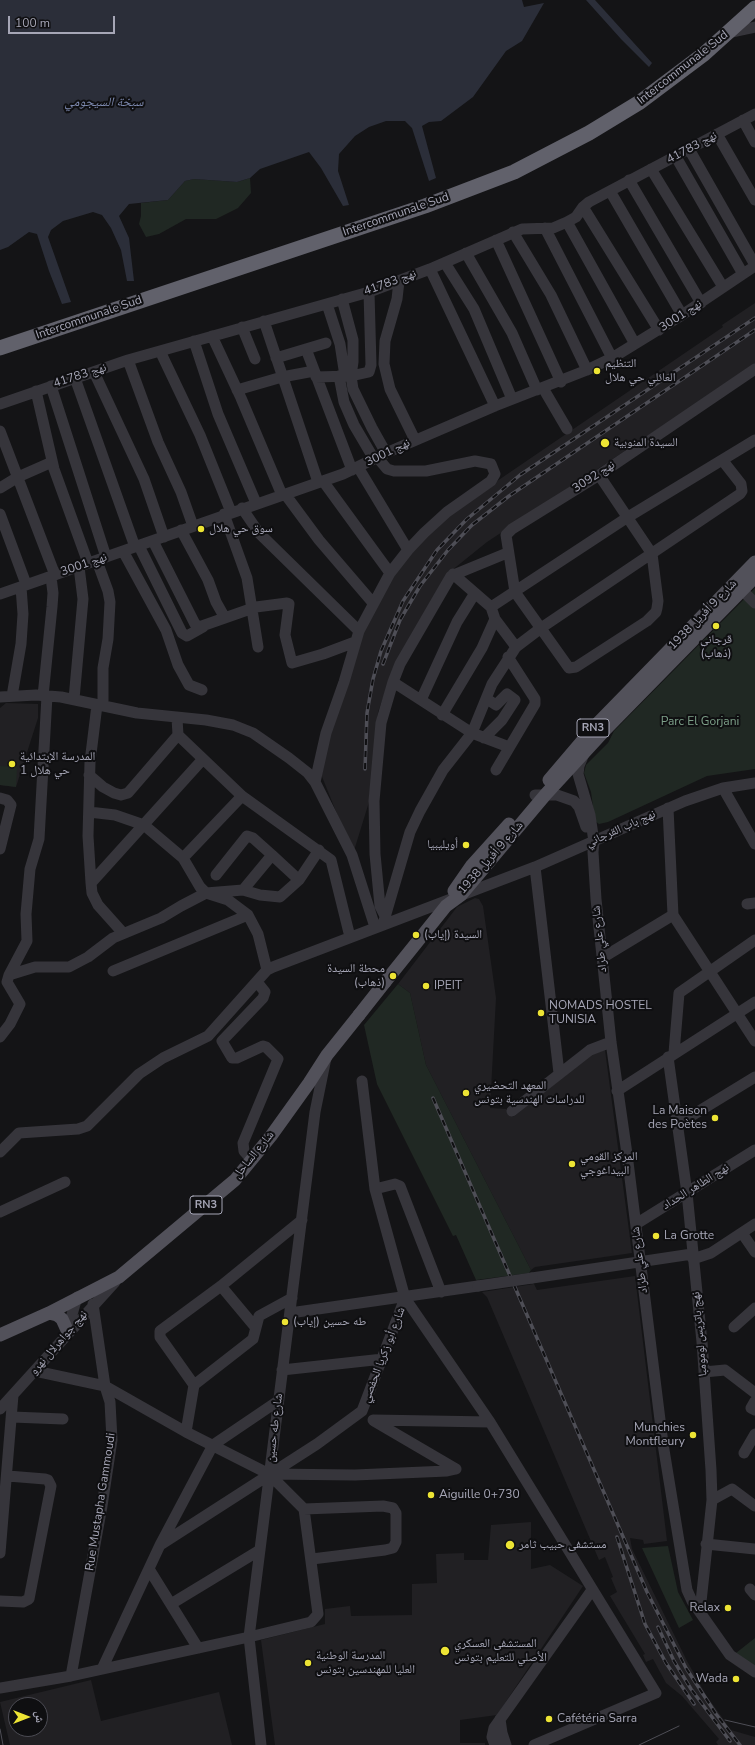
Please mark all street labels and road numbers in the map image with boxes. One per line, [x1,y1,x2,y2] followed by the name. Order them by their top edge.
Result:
[635,28,731,108] street label: Intercommunale Sud
[664,129,720,167] street label: نهج 41783
[341,190,451,240] street label: Intercommunale Sud
[362,267,418,299] street label: نهج 41783
[34,293,144,343] street label: Intercommunale Sud
[657,297,705,335] street label: نهج 3001
[52,361,108,391] street label: نهج 41783
[363,436,413,470] street label: نهج 3001
[570,458,618,496] street label: نهج 3092
[59,550,109,580] street label: نهج 3001
[666,577,740,653] street label: شارع 9 أفريل 1938
[577,719,609,737] road number: RN3
[584,807,658,851] street label: نهج باب القرجاني
[455,819,527,897] street label: شارع 9 أفريل 1938
[589,905,611,973] street label: شارع علي طراد
[230,1128,278,1182] street label: شارع الساحل
[660,1161,732,1213] street label: نهج الطاهر الحداد
[190,1196,222,1214] road number: RN3
[629,1226,651,1294] street label: شارع علي طراد
[689,1291,711,1377] street label: نهج باتريس لومومبا
[359,1305,409,1405] street label: شارع أبو زكريا الحفصي
[27,1308,91,1378] street label: نهج جواهرلال نهرو
[264,1393,286,1463] street label: شارع طه حسين
[83,1432,119,1572] street label: Rue Mustapha Gammoudi

